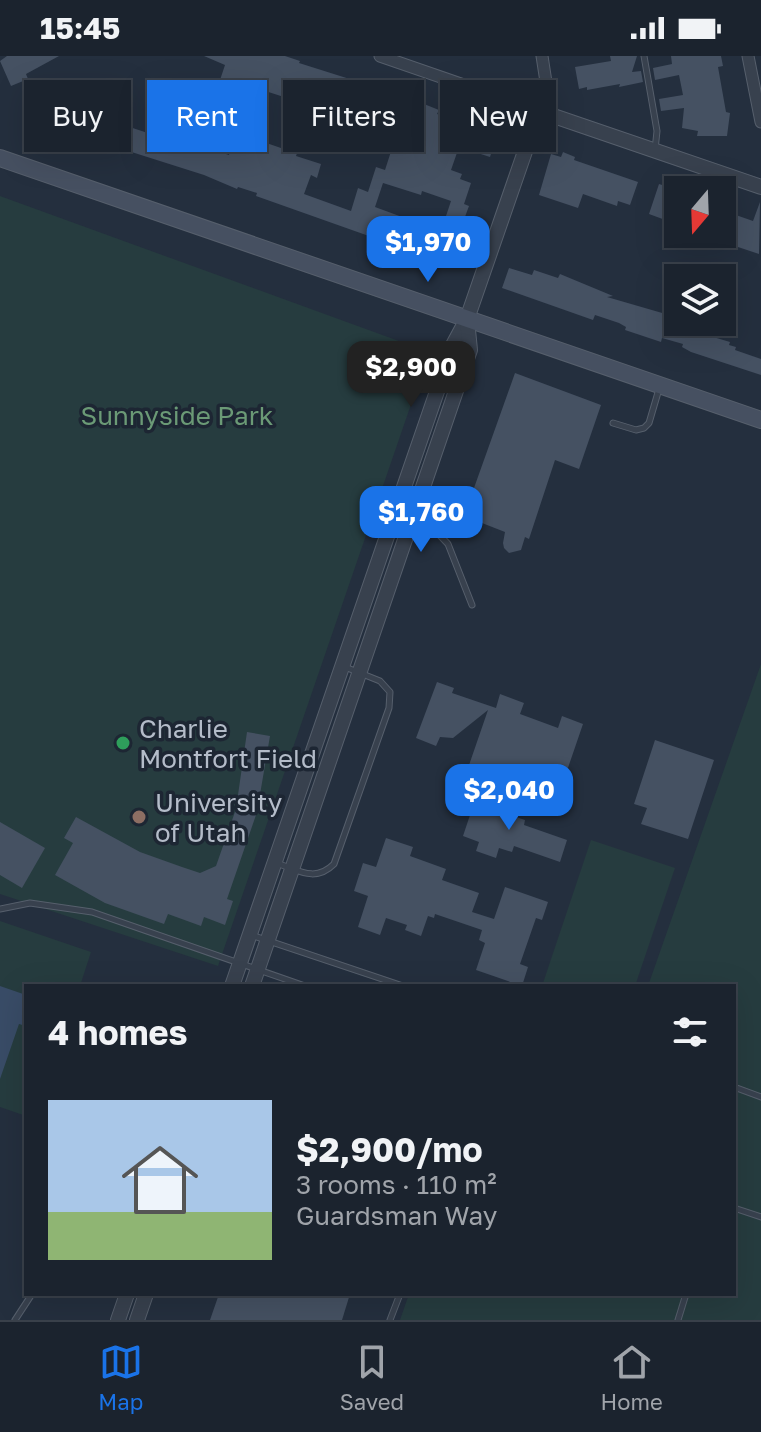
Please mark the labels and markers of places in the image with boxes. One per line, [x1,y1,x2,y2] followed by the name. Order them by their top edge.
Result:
[363,216,493,284] pin: $1,970
[346,341,476,409] pin: $2,900
[356,486,486,554] pin: $1,760
[139,713,317,774] place label: Charlie Montfort Field
[114,734,132,752] marker: Charlie Montfort Field
[444,764,574,832] pin: $2,040
[155,787,283,848] place label: University of Utah
[130,808,148,826] marker: University of Utah

